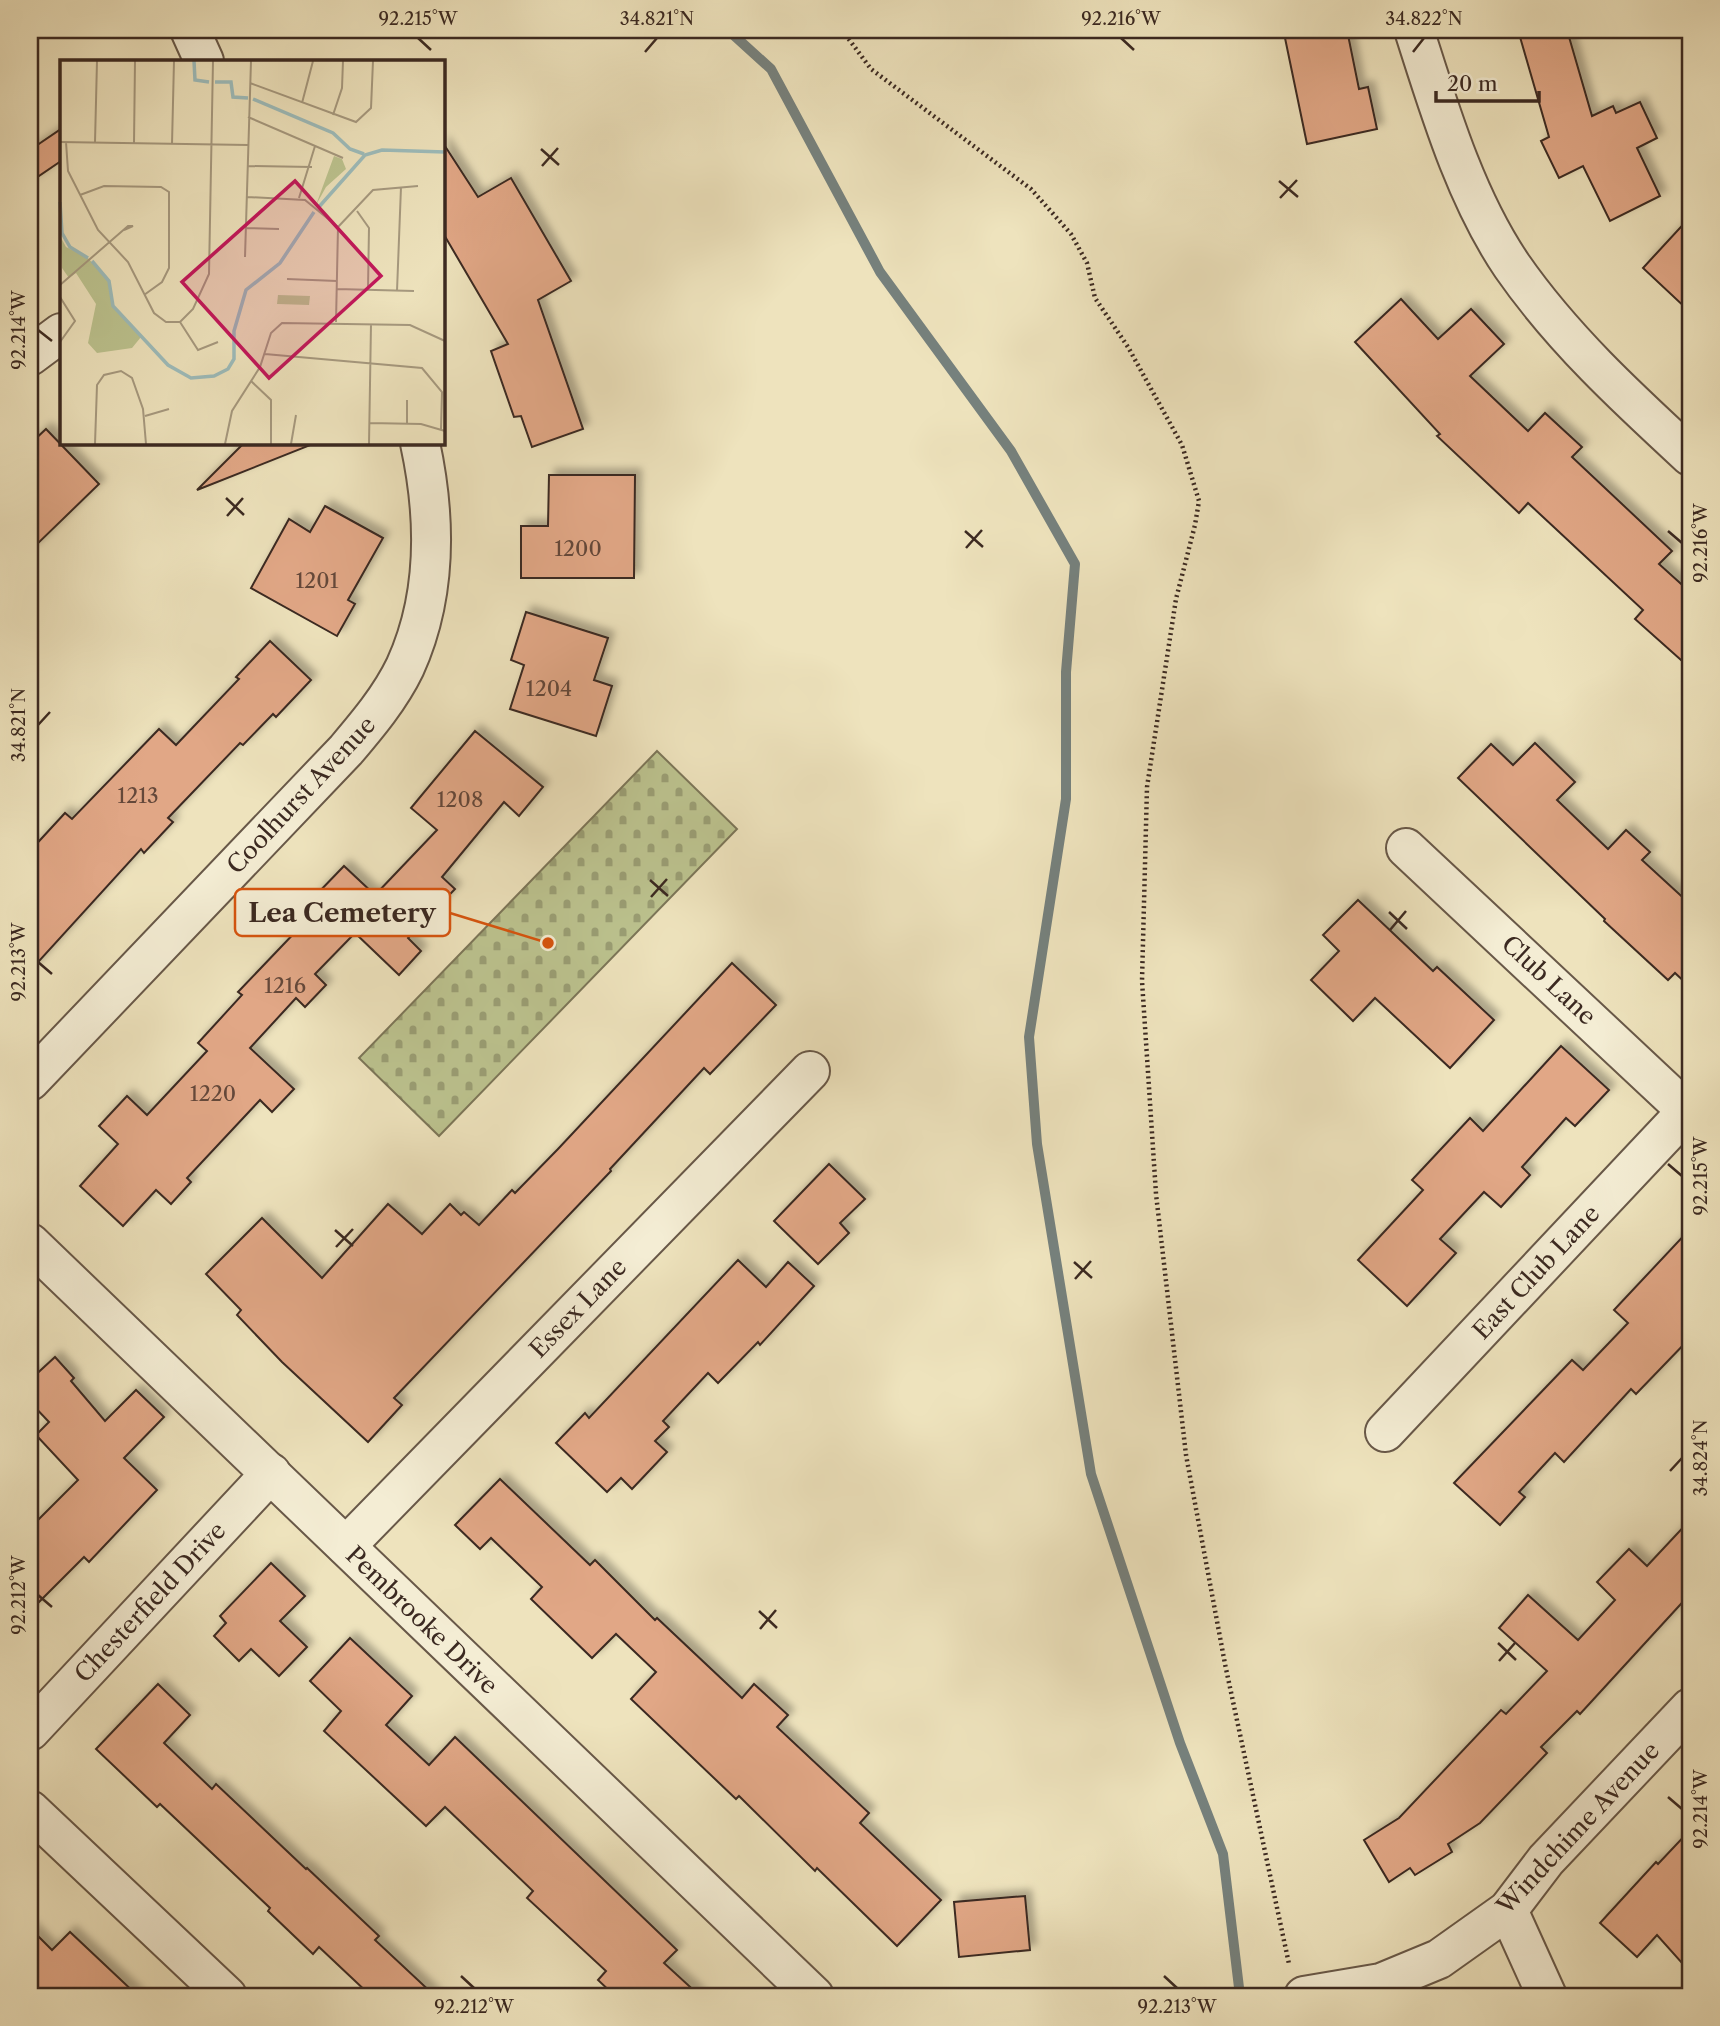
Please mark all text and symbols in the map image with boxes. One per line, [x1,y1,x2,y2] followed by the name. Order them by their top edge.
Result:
[378,8,459,30] text: 92.215°W
[620,8,694,30] text: 34.821°N
[1081,8,1162,30] text: 92.216°W
[1385,8,1463,30] text: 34.822°N
[60,60,444,444] inset map
[1436,60,1540,104] scale bar
[1447,71,1498,96] text: 20 m
[8,289,30,370] text: 92.214°W
[1690,502,1712,583] text: 92.216°W
[554,536,602,561] house number: 1200
[295,568,339,593] house number: 1201
[526,676,572,701] house number: 1204
[8,688,30,762] text: 34.821°N
[221,710,381,880] street label: Coolhurst Avenue
[117,783,159,808] house number: 1213
[437,787,483,812] house number: 1208
[235,889,450,936] callout: Lea Cemetery
[248,897,437,929] text: Lea Cemetery
[8,921,30,1002] text: 92.213°W
[1496,929,1602,1031] street label: Club Lane
[264,973,306,998] house number: 1216
[190,1081,236,1106] house number: 1220
[1690,1135,1712,1216] text: 92.215°W
[1467,1199,1605,1345] street label: East Club Lane
[524,1252,632,1364] street label: Essex Lane
[1690,1419,1712,1497] text: 34.824°N
[68,1516,232,1688] street label: Chesterfield Drive
[340,1540,504,1700] street label: Pembrooke Drive
[8,1554,30,1635] text: 92.212°W
[1490,1736,1665,1921] street label: Windchime Avenue
[1690,1768,1712,1849] text: 92.214°W
[434,1996,515,2018] text: 92.212°W
[1137,1996,1218,2018] text: 92.213°W

